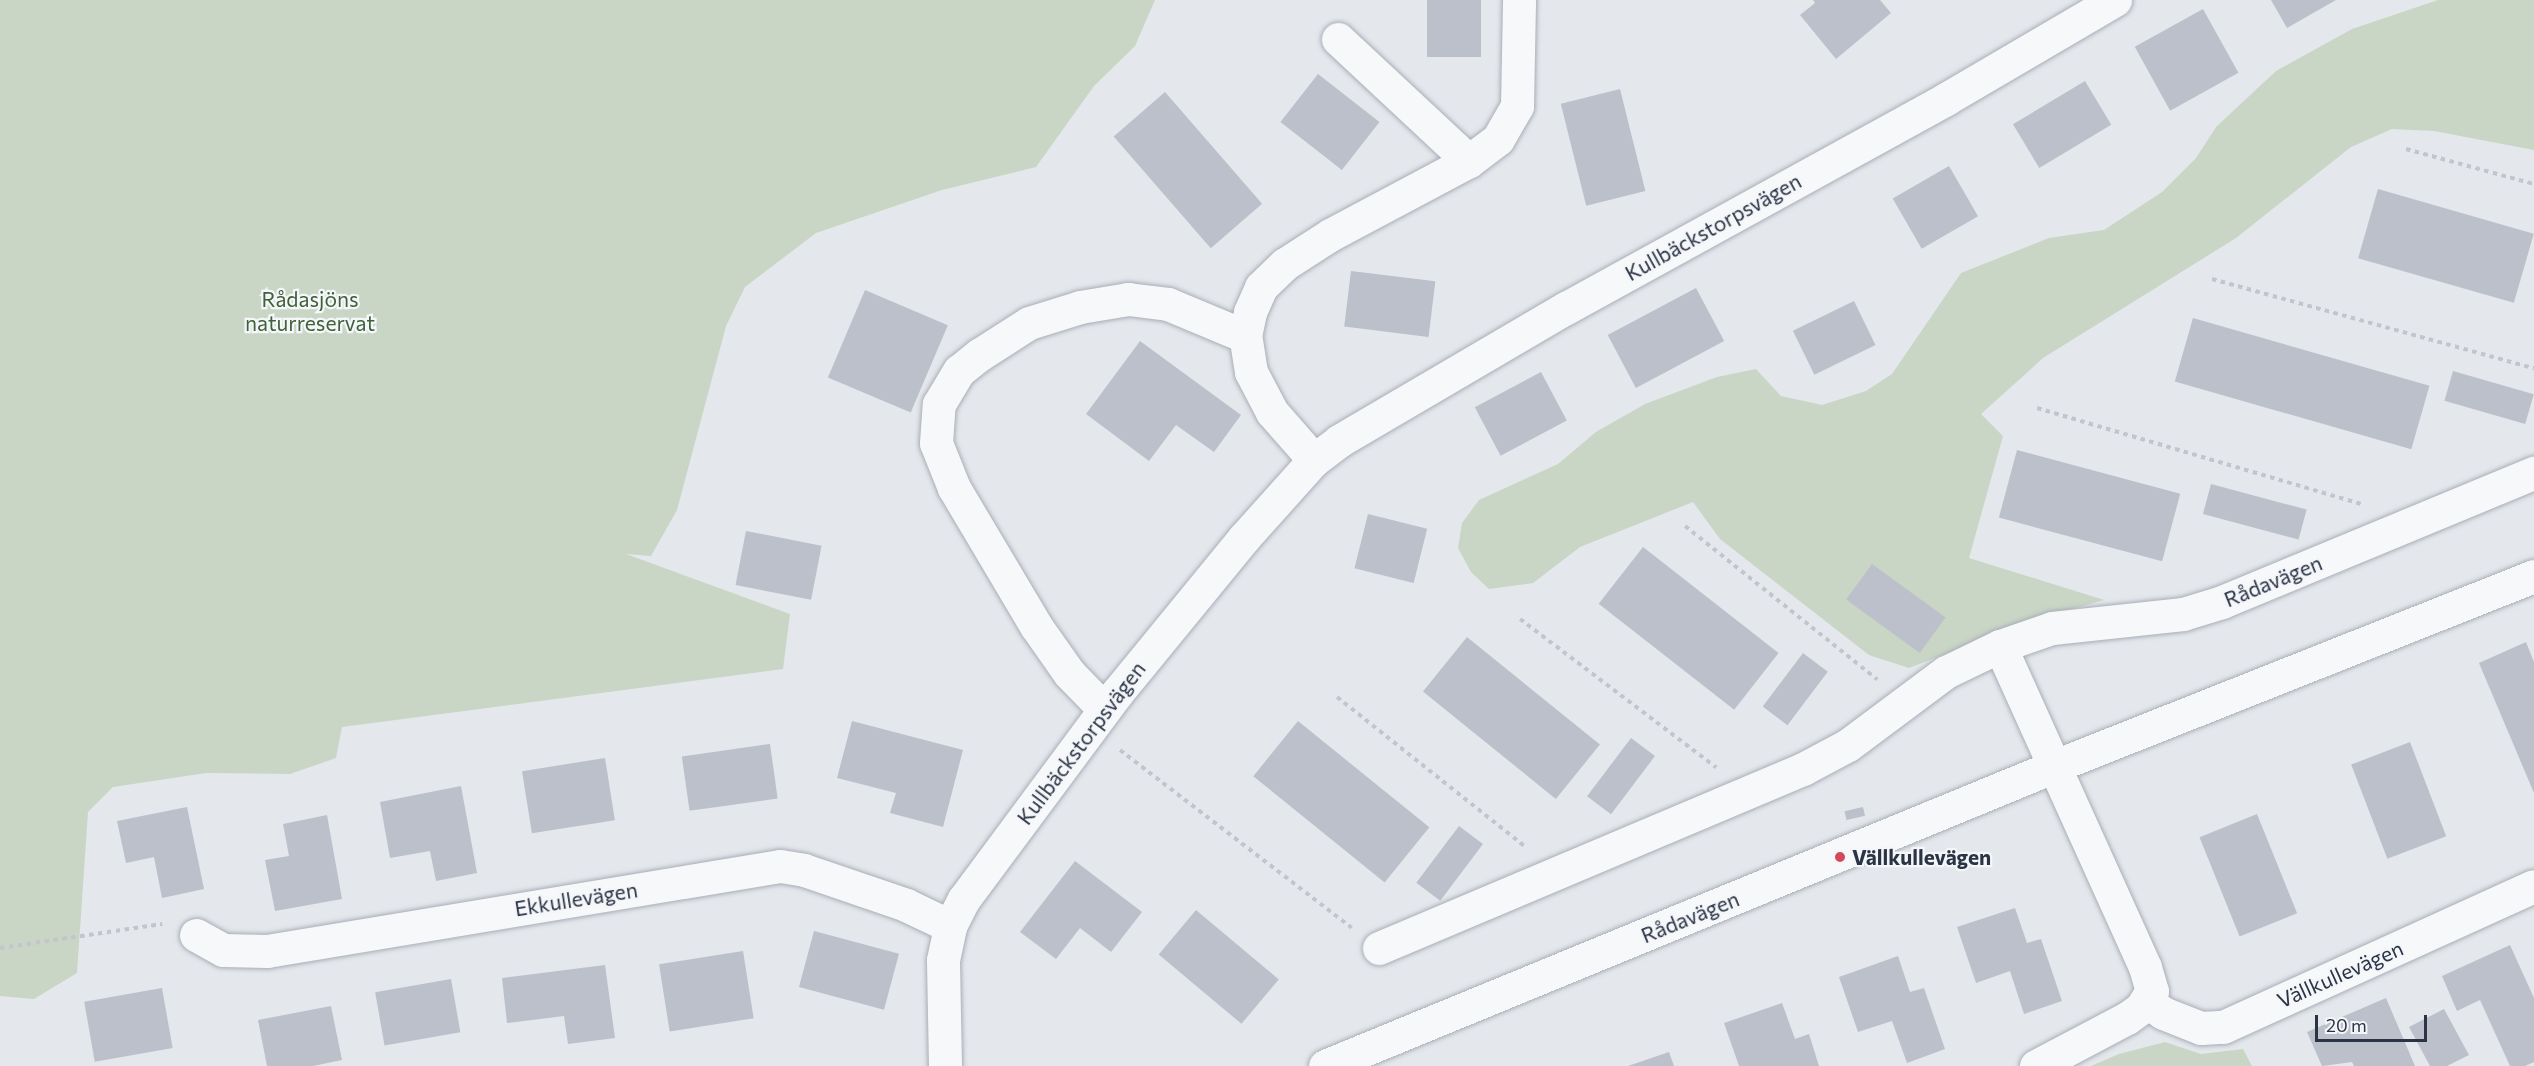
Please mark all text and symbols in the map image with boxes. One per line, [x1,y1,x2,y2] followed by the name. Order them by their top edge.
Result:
[1621,168,1805,286] street label: Kullbäckstorpsvägen
[245,286,375,336] park label: Rådasjöns naturreservat
[2220,550,2326,612] street label: Rådavägen
[1012,657,1150,829] street label: Kullbäckstorpsvägen
[1852,844,1991,870] place label: Vällkullevägen
[1833,850,1847,864] marker: Vällkullevägen
[513,877,639,921] street label: Ekkullevägen
[1637,886,1743,948] street label: Rådavägen
[2273,935,2407,1013] street label: Vällkullevägen
[2318,1003,2430,1041] scale bar
[2326,1014,2367,1036] text: 20 m

